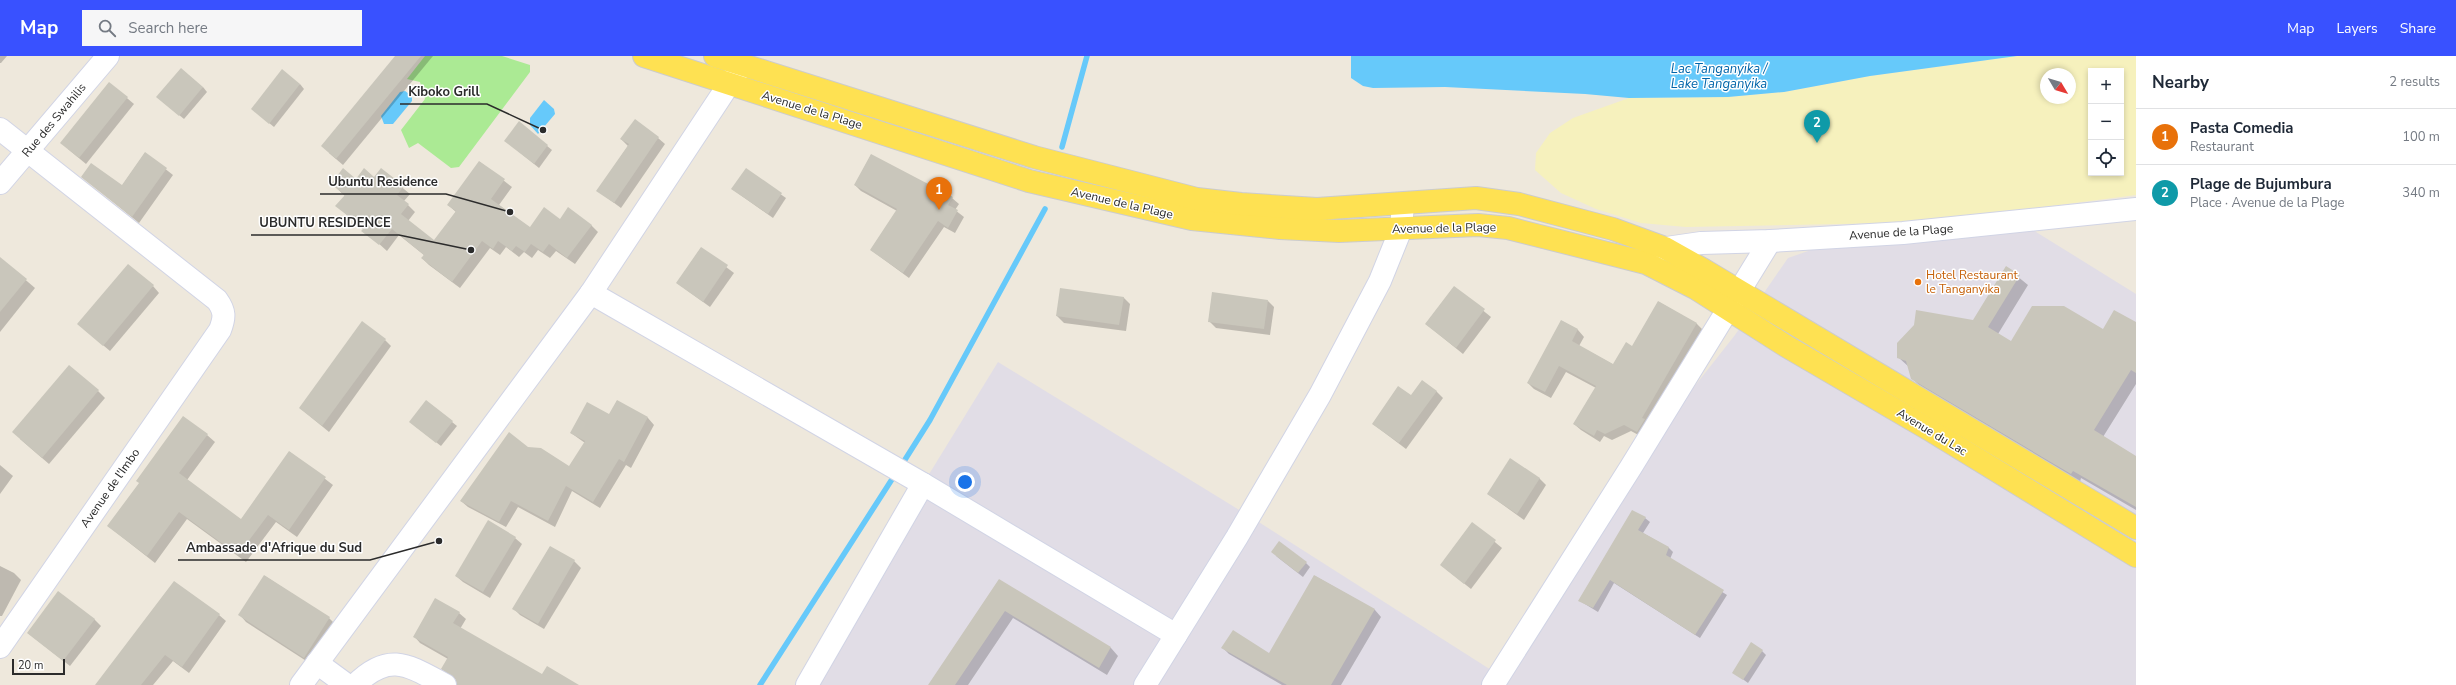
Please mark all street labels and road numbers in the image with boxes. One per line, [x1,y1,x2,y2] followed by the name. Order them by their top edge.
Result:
[18,80,90,160] street label: Rue des Swahilis
[760,87,864,133] street label: Avenue de la Plage
[1069,183,1175,223] street label: Avenue de la Plage
[1392,219,1496,237] street label: Avenue de la Plage
[1848,220,1954,244] street label: Avenue de la Plage
[1894,405,1970,459] street label: Avenue du Lac
[77,445,143,531] street label: Avenue de l'Imbo

